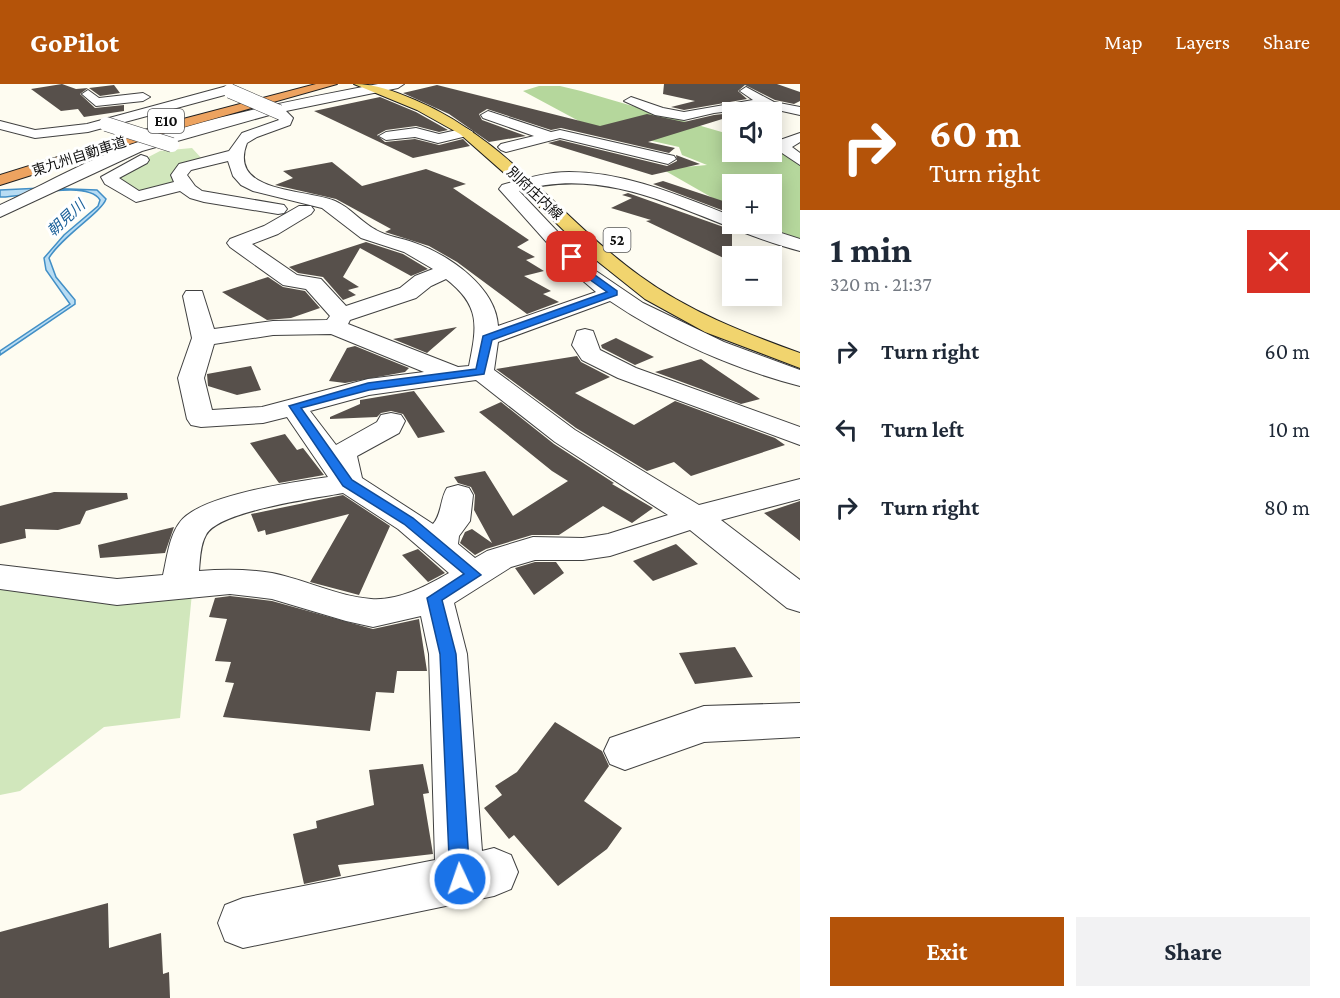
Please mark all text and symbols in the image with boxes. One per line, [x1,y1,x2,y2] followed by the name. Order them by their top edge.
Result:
[30,27,119,58] text: GoPilot
[1104,30,1143,54] text: Map
[1176,30,1230,54] text: Layers
[1263,30,1310,54] text: Share
[722,102,782,306] map controls
[722,102,782,162] button: sound
[830,108,908,186] icon: right
[148,109,184,133] road number: E10
[929,109,1021,156] text: 60 m
[30,133,128,179] street label: 東九州自動車道
[929,158,1040,188] text: Turn right
[504,163,566,223] street label: 別府庄内線
[722,174,782,234] button: +
[44,195,89,239] water label: 朝見川
[604,228,630,252] road number: 52
[830,230,912,270] text: 1 min
[1247,230,1310,293] button: close
[546,231,597,282] pin
[555,240,588,273] icon: arrive
[722,246,782,306] button: −
[830,273,932,295] text: 320 m · 21:37
[830,335,863,368] icon: right
[881,339,979,364] text: Turn right
[1265,339,1310,364] text: 60 m
[830,413,863,446] icon: left
[881,417,964,442] text: Turn left
[1268,417,1310,442] text: 10 m
[830,491,863,524] icon: right
[881,495,979,520] text: Turn right
[1264,495,1310,520] text: 80 m
[428,847,492,911] position arrow
[830,917,1064,986] button: Exit
[1076,917,1310,986] button: Share

